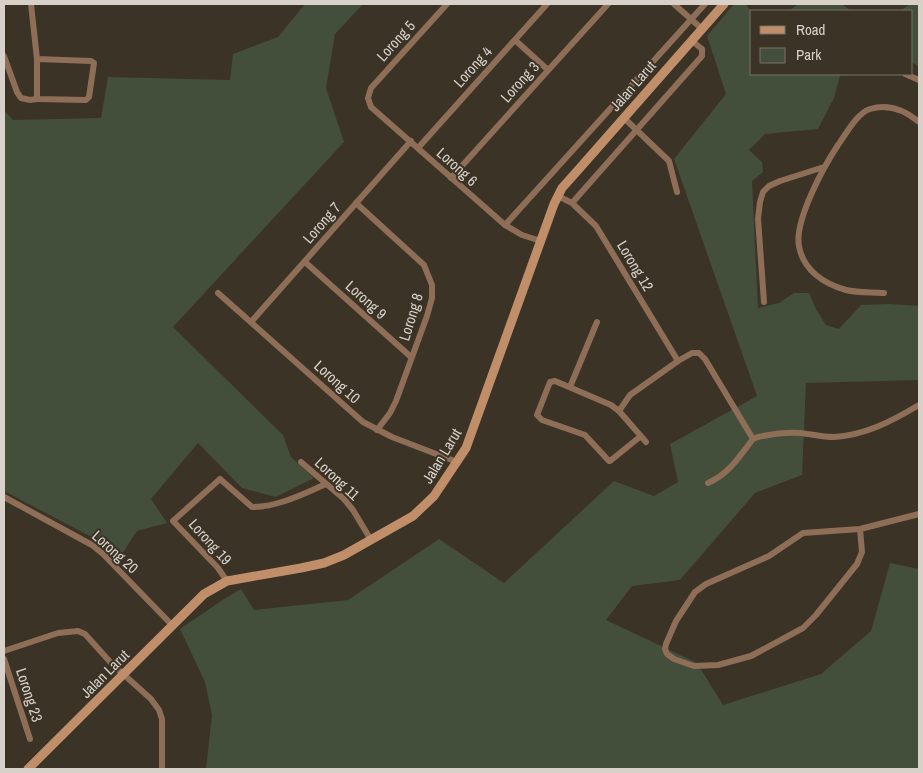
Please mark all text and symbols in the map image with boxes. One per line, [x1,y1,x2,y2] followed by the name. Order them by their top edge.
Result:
[750,10,913,75] legend
[372,15,420,66] street label: Lorong 5
[796,19,825,40] text: Road
[449,41,497,92] street label: Lorong 4
[796,44,822,65] text: Park
[605,55,661,116] street label: Jalan Larut
[496,56,544,107] street label: Lorong 3
[432,143,483,191] street label: Lorong 6
[298,197,346,248] street label: Lorong 7
[612,237,659,295] street label: Lorong 12
[341,276,392,324] street label: Lorong 9
[393,290,428,343] street label: Lorong 8
[310,355,365,408] street label: Lorong 10
[417,424,467,487] street label: Jalan Larut
[310,452,365,505] street label: Lorong 11
[184,514,237,569] street label: Lorong 19
[88,525,143,578] street label: Lorong 20
[76,644,134,703] street label: Jalan Larut
[11,665,48,725] street label: Lorong 23

